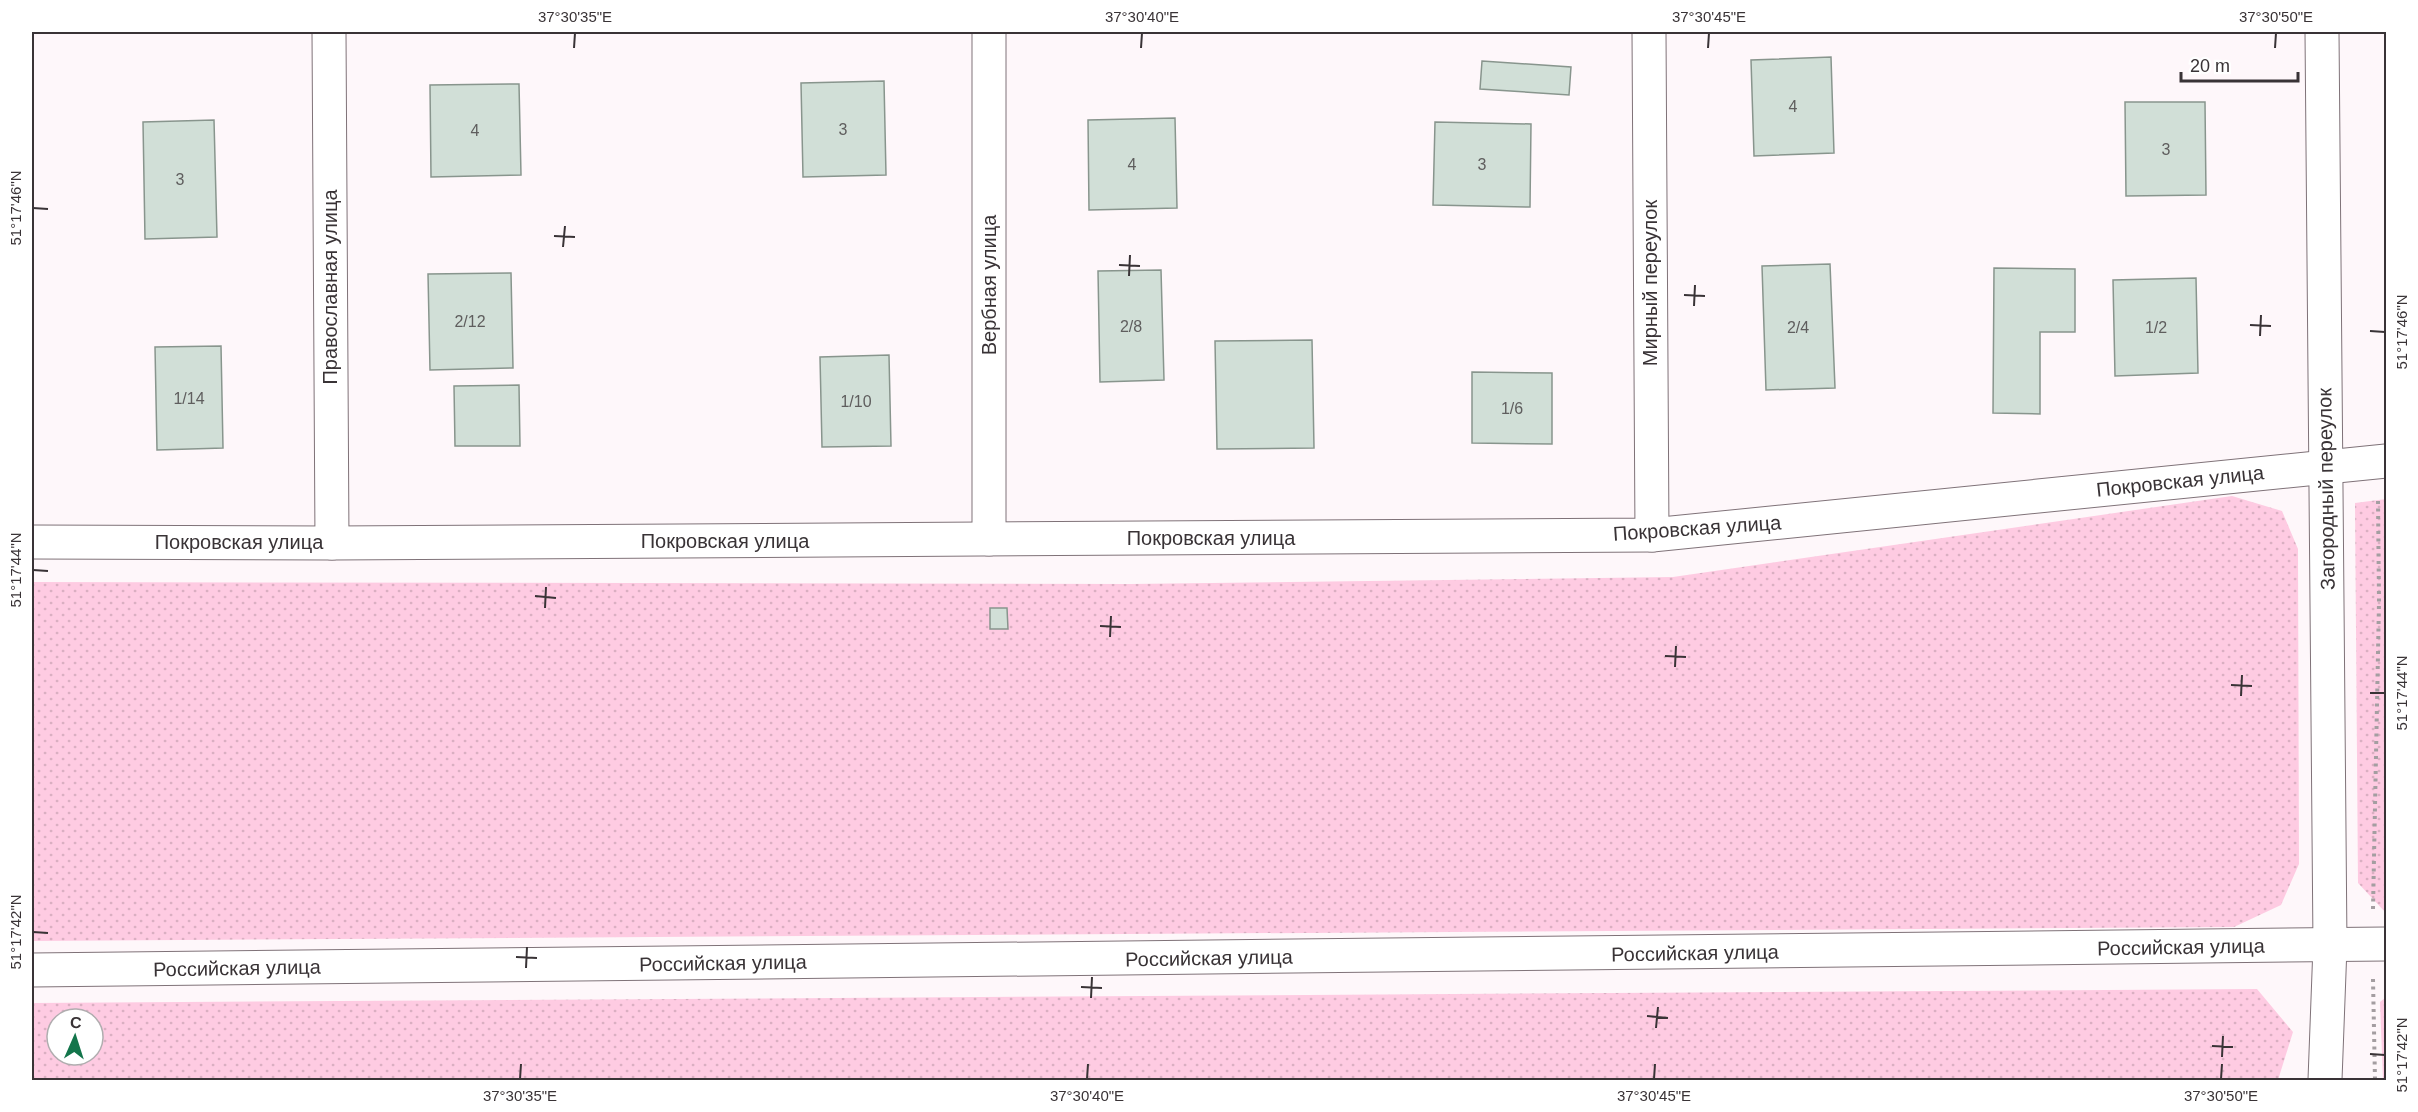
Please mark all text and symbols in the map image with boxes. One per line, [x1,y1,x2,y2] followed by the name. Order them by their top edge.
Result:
[538,8,612,25] text: 37°30'35"E
[1105,8,1179,25] text: 37°30'40"E
[1672,8,1746,25] text: 37°30'45"E
[2239,8,2313,25] text: 37°30'50"E
[2181,45,2298,83] scale bar
[2190,56,2230,76] text: 20 m
[1789,98,1798,115] house number: 4
[839,121,848,138] house number: 3
[471,122,480,139] house number: 4
[2162,141,2171,158] house number: 3
[1128,156,1137,173] house number: 4
[1478,156,1487,173] house number: 3
[7,170,24,246] text: 51°17'46"N
[176,171,185,188] house number: 3
[319,189,341,385] street label: Православная улица
[1639,200,1661,366] street label: Мирный переулок
[978,214,1000,355] street label: Вербная улица
[2393,294,2410,370] text: 51°17'46"N
[454,313,486,330] house number: 2/12
[1120,318,1142,335] house number: 2/8
[1787,319,1809,336] house number: 2/4
[2145,319,2167,336] house number: 1/2
[2313,388,2339,590] street label: Загородный переулок
[173,390,205,407] house number: 1/14
[840,393,872,410] house number: 1/10
[1501,400,1523,417] house number: 1/6
[2095,461,2266,501] street label: Покровская улица
[1612,511,1783,545] street label: Покровская улица
[1127,527,1296,549] street label: Покровская улица
[641,530,810,552] street label: Покровская улица
[155,531,324,553] street label: Покровская улица
[7,532,24,608] text: 51°17'44"N
[2393,655,2410,731] text: 51°17'44"N
[7,894,24,970] text: 51°17'42"N
[2097,935,2266,959] street label: Российская улица
[1611,941,1780,965] street label: Российская улица
[1125,946,1294,970] street label: Российская улица
[639,951,808,975] street label: Российская улица
[153,956,322,980] street label: Российская улица
[45,1007,105,1067] north arrow
[70,1014,82,1031] text: С
[2393,1017,2410,1093] text: 51°17'42"N
[483,1087,557,1104] text: 37°30'35"E
[1050,1087,1124,1104] text: 37°30'40"E
[1617,1087,1691,1104] text: 37°30'45"E
[2184,1087,2258,1104] text: 37°30'50"E

